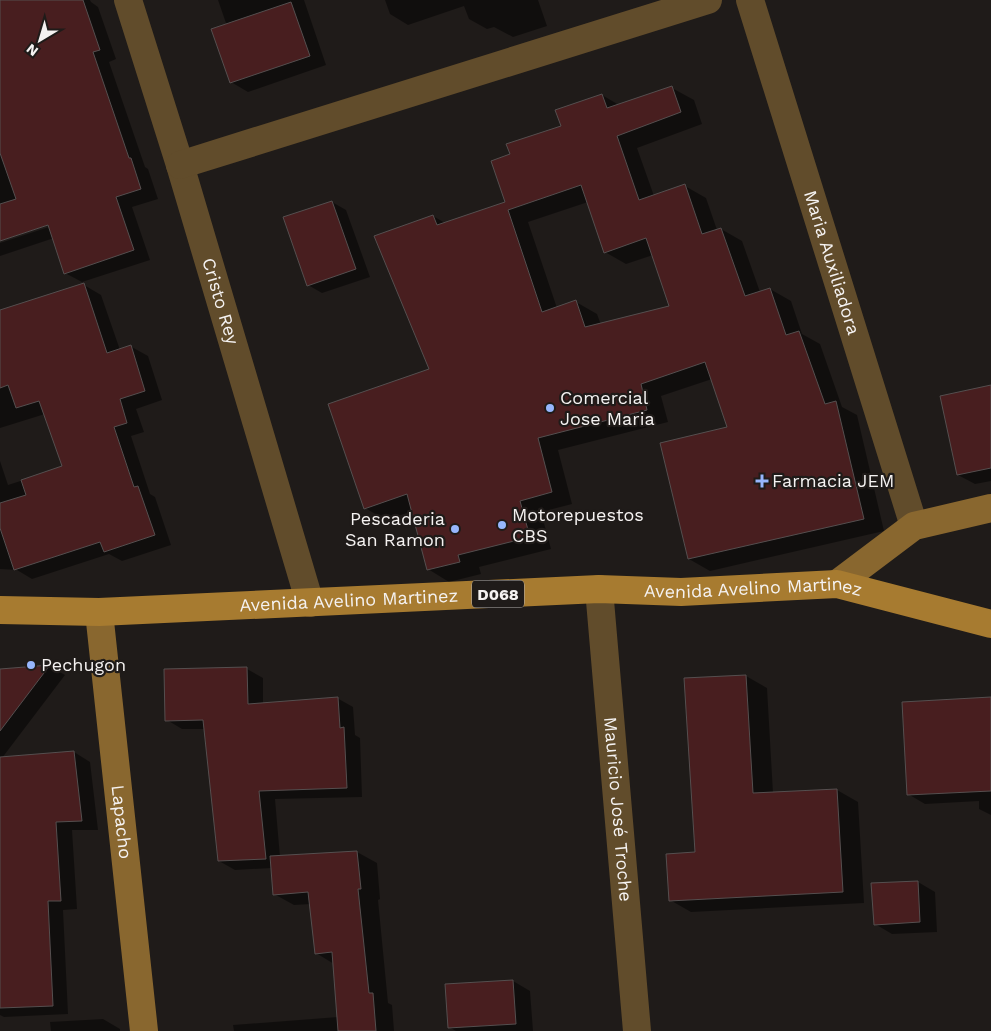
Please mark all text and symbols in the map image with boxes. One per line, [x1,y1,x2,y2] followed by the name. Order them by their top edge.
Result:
[15,15,65,65] north arrow
[23,41,41,60] text: N
[800,188,865,337] street label: Maria Auxiliadora
[198,255,244,348] street label: Cristo Rey
[560,387,655,429] place label: Comercial Jose Maria
[544,402,556,414] marker: Comercial Jose Maria
[772,470,894,491] place label: Farmacia JEM
[756,475,768,487] marker: Farmacia JEM
[512,504,644,546] place label: Motorepuestos CBS
[345,508,445,550] place label: Pescaderia San Ramon
[496,519,508,531] marker: Motorepuestos CBS
[449,523,461,535] marker: Pescaderia San Ramon
[644,573,865,602] street label: Avenida Avelino Martinez
[472,580,524,608] road number: D068
[239,584,458,616] street label: Avenida Avelino Martinez
[41,654,126,675] place label: Pechugon
[25,659,37,671] marker: Pechugon
[600,716,637,903] street label: Mauricio José Troche
[108,784,136,860] street label: Lapacho

